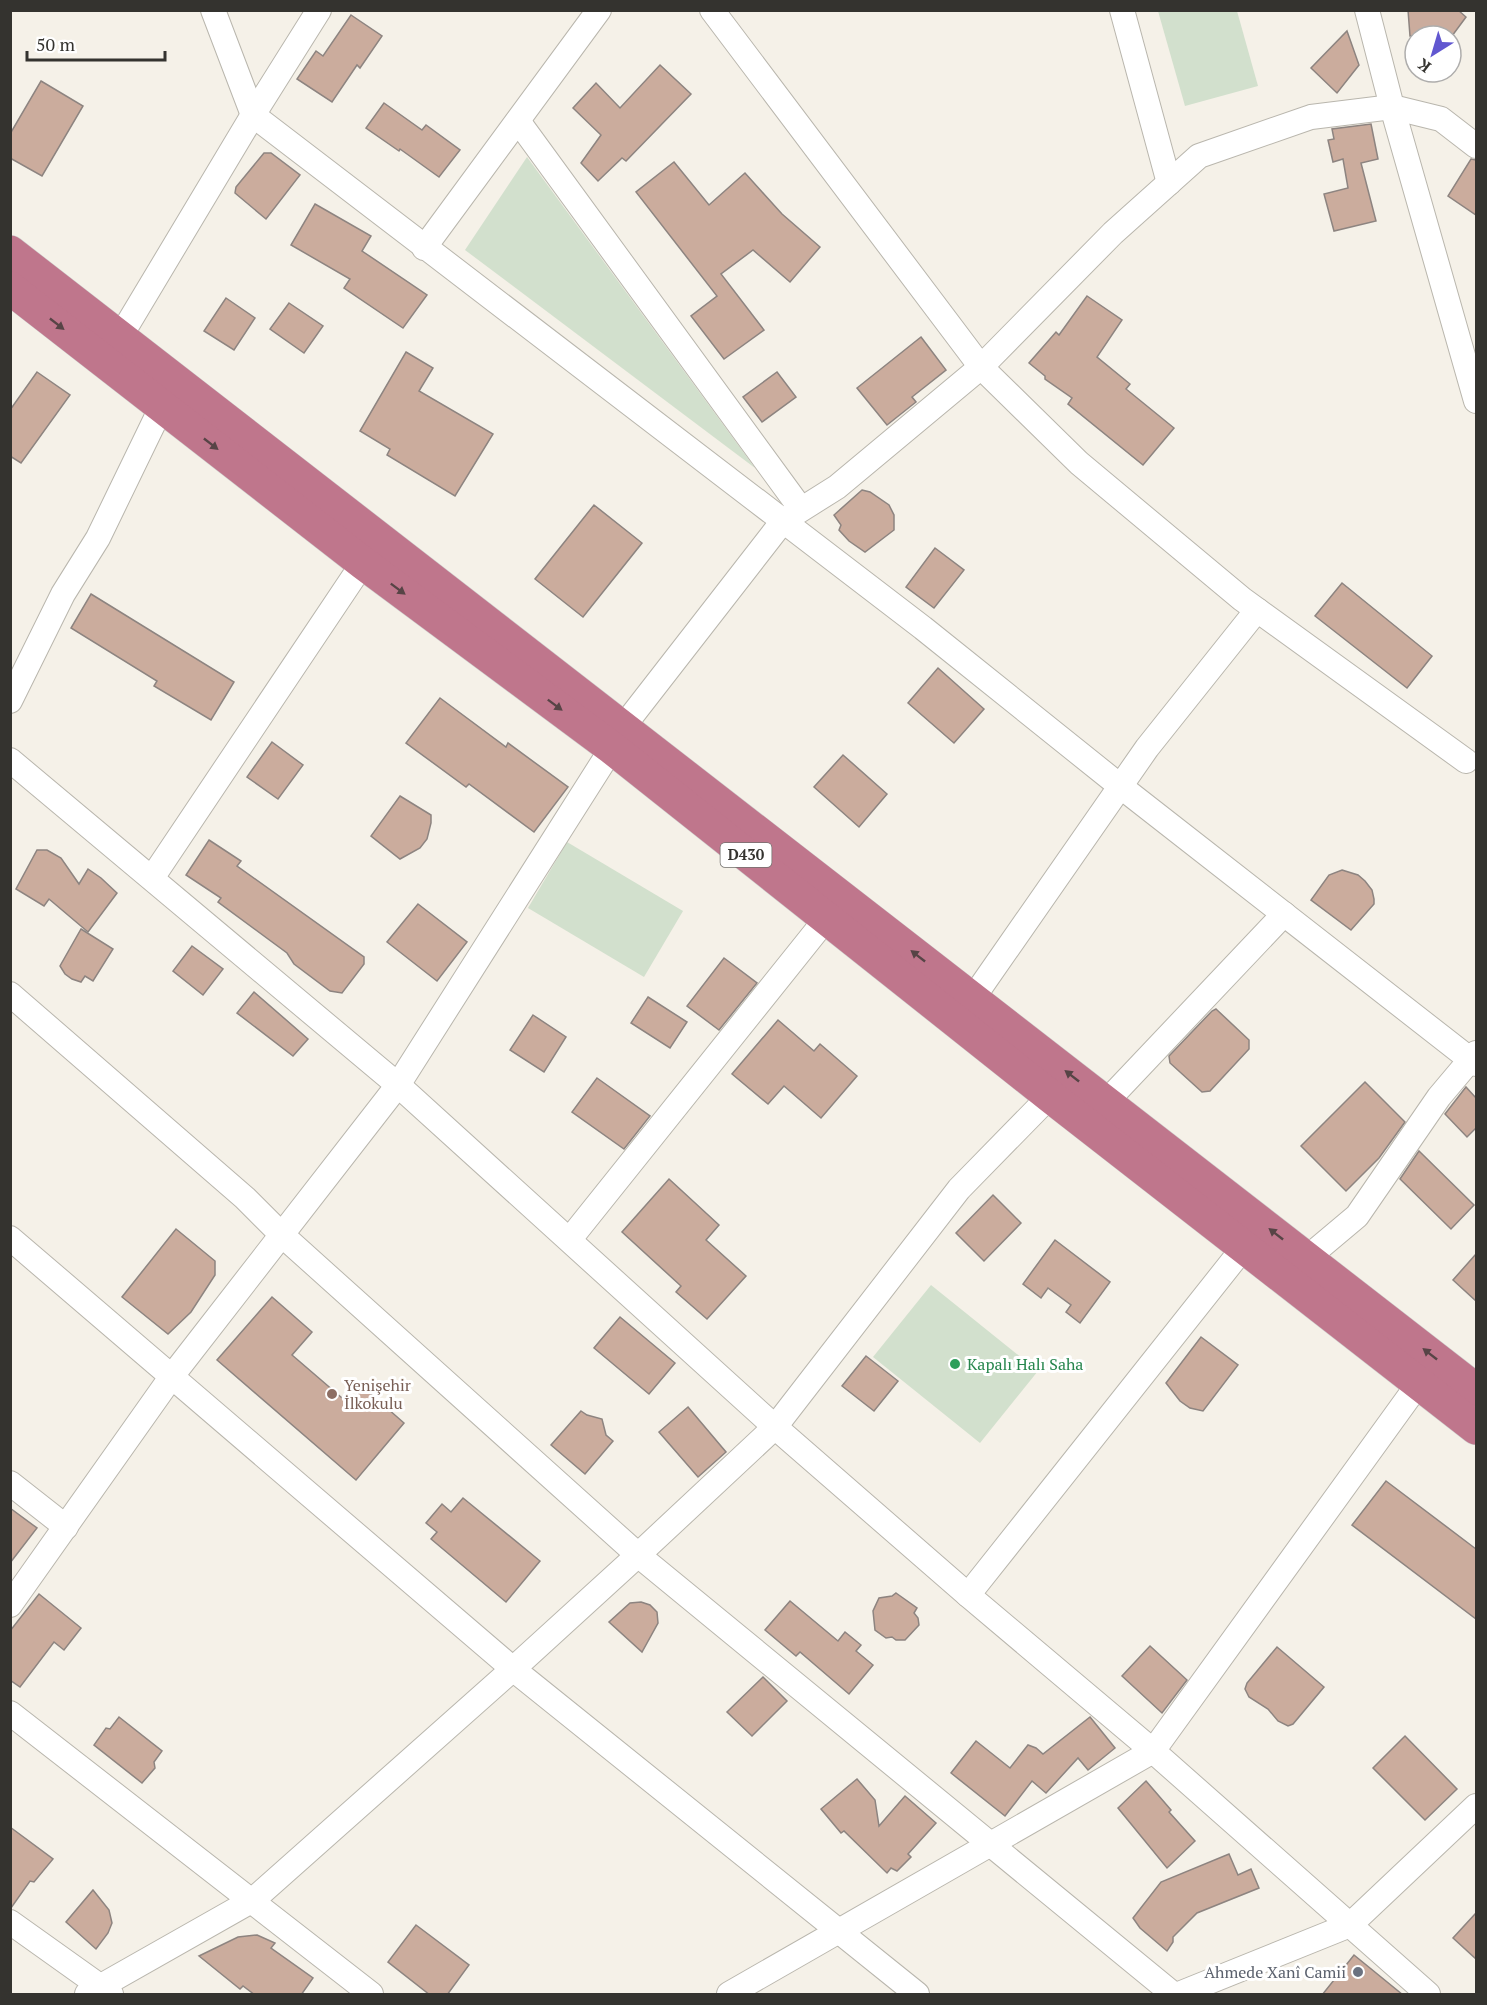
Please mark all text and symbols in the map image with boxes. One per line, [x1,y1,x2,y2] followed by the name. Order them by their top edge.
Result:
[27,24,165,62] scale bar
[1403,24,1463,84] north arrow
[36,32,76,56] text: 50 m
[1412,53,1435,78] text: K
[49,318,64,330] one-way arrow
[203,437,218,449] one-way arrow
[391,582,406,594] one-way arrow
[546,699,562,711] one-way arrow
[720,843,771,867] road number: D430
[911,951,926,963] one-way arrow
[1065,1070,1081,1082] one-way arrow
[1269,1229,1284,1241] one-way arrow
[1423,1348,1438,1360] one-way arrow
[967,1353,1083,1375] place label: Kapalı Halı Saha
[948,1357,962,1371] marker: Kapalı Halı Saha
[344,1374,412,1414] place label: Yenişehir İlkokulu
[325,1387,339,1401] marker: Yenişehir İlkokulu
[1204,1961,1346,1983] place label: Ahmede Xanî Camii
[1351,1965,1365,1979] marker: Ahmede Xanî Camii

